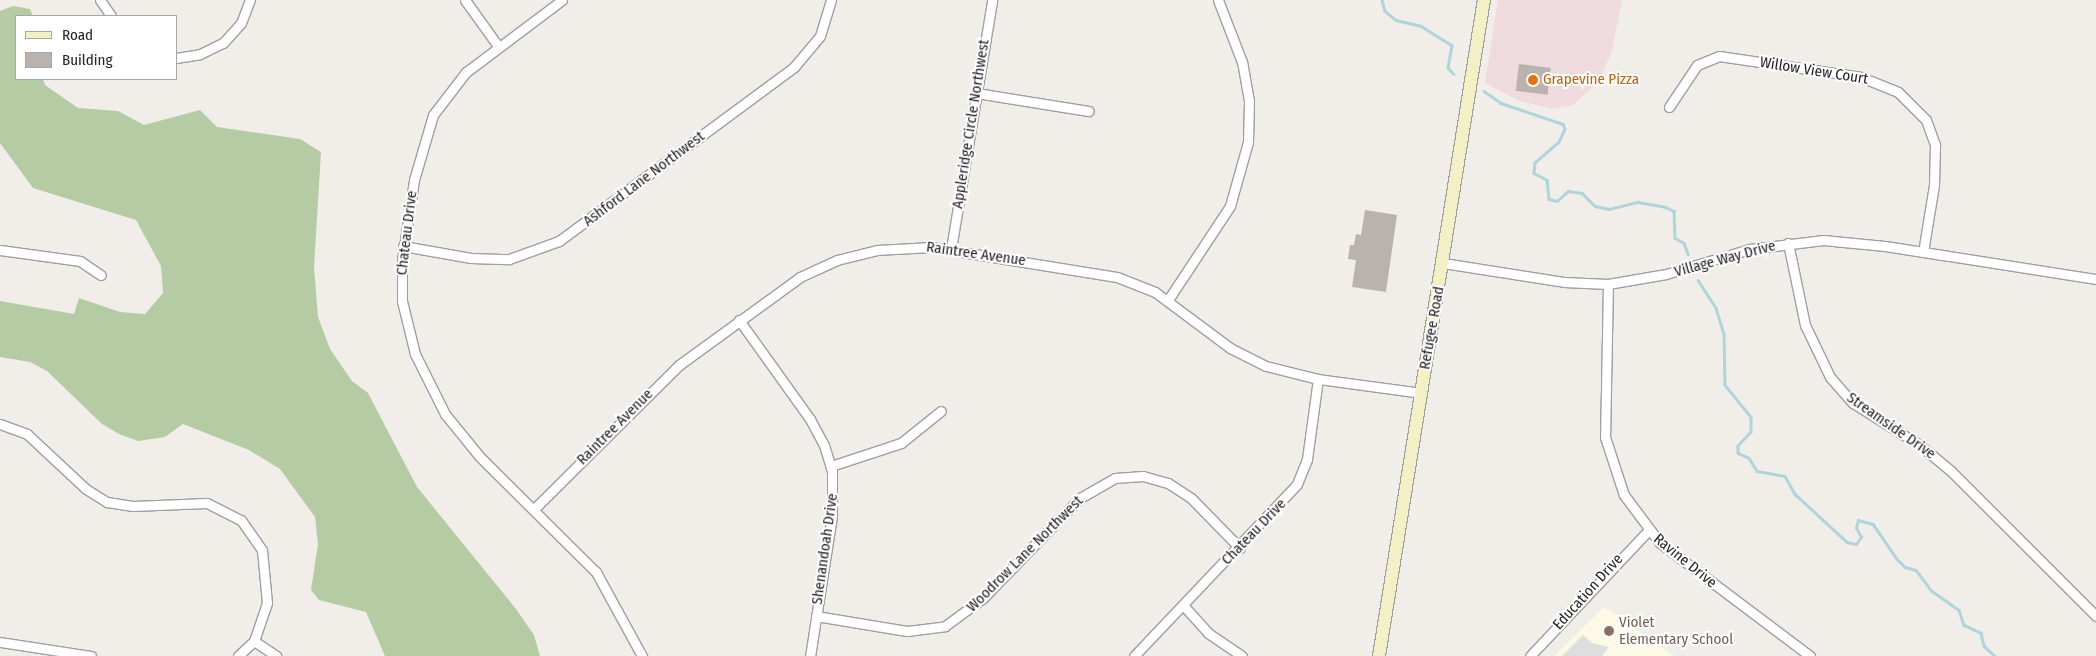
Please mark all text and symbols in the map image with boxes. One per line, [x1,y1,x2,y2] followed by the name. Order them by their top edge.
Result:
[15,15,178,80] legend
[62,26,93,44] text: Road
[949,38,993,210] street label: Appleridge Circle Northwest
[62,51,113,69] text: Building
[1759,54,1869,88] street label: Willow View Court
[1543,71,1639,89] place label: Grapevine Pizza
[1527,74,1539,86] marker: Grapevine Pizza
[580,128,708,230] street label: Ashford Lane Northwest
[393,190,421,276] street label: Chateau Drive
[1672,237,1778,281] street label: Village Way Drive
[925,238,1027,270] street label: Raintree Avenue
[1416,285,1448,371] street label: Refugee Road
[573,385,657,469] street label: Raintree Avenue
[1843,389,1939,463] street label: Streamside Drive
[808,492,842,606] street label: Shenandoah Drive
[963,492,1087,616] street label: Woodrow Lane Northwest
[1218,495,1290,569] street label: Chateau Drive
[1650,530,1720,592] street label: Ravine Drive
[1549,550,1627,634] street label: Education Drive
[1619,613,1733,648] place label: Violet Elementary School
[1603,625,1615,637] marker: Violet Elementary School

